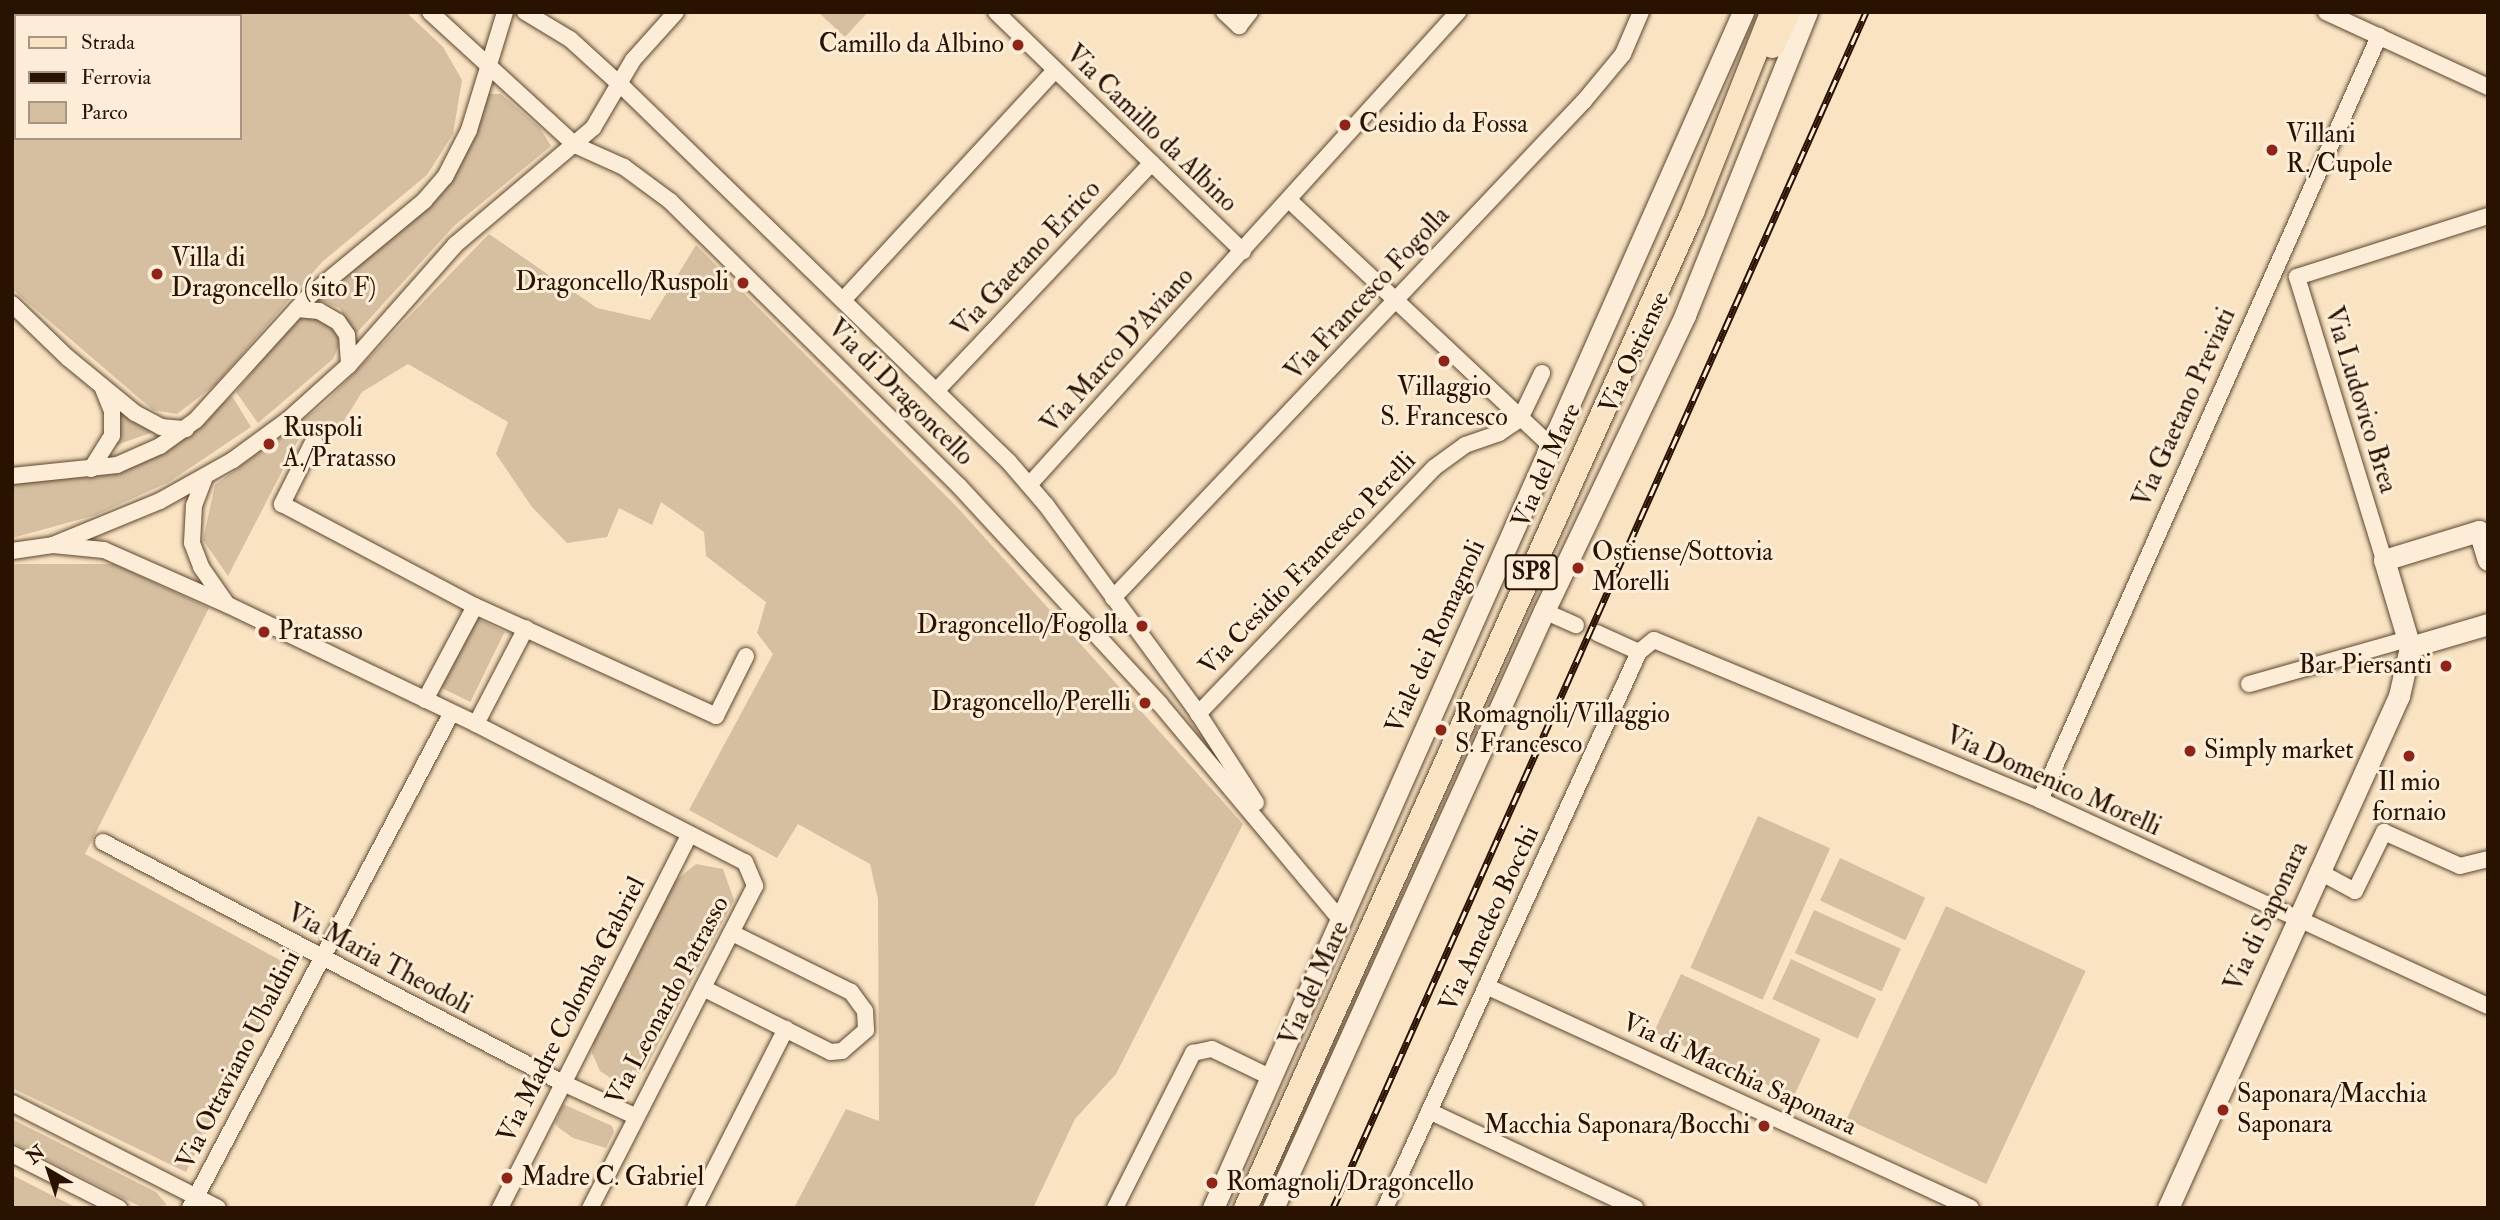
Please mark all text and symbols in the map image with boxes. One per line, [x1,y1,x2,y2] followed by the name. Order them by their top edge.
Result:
[14,14,242,140] legend
[81,29,135,56] text: Strada
[819,29,1004,61] place label: Camillo da Albino
[1010,37,1026,53] marker: Camillo da Albino
[1059,39,1243,219] street label: Via Camillo da Albino
[81,64,151,91] text: Ferrovia
[81,99,128,126] text: Parco
[1359,109,1528,141] place label: Cesidio da Fossa
[1337,117,1353,133] marker: Cesidio da Fossa
[2286,119,2392,180] place label: Villani R./Cupole
[2264,142,2280,158] marker: Villani R./Cupole
[946,174,1108,344] street label: Via Gaetano Errico
[1279,200,1457,388] street label: Via Francesco Fogolla
[171,243,376,304] place label: Villa di Dragoncello (sito F)
[1035,262,1201,440] street label: Via Marco D'Aviano
[149,266,165,282] marker: Villa di Dragoncello (sito F)
[515,267,729,299] place label: Dragoncello/Ruspoli
[735,275,751,291] marker: Dragoncello/Ruspoli
[1593,287,1677,419] street label: Via Ostiense
[2317,303,2403,497] street label: Via Ludovico Brea
[2127,304,2243,512] street label: Via Gaetano Previati
[820,313,980,473] street label: Via di Dragoncello
[1436,353,1452,369] marker: Villaggio S. Francesco
[1380,372,1508,434] place label: Villaggio S. Francesco
[1506,399,1588,533] street label: Via del Mare
[283,413,396,474] place label: Ruspoli A./Pratasso
[261,436,277,452] marker: Ruspoli A./Pratasso
[1193,446,1423,682] street label: Via Cesidio Francesco Perelli
[1379,535,1493,739] street label: Viale dei Romagnoli
[1592,537,1773,598] place label: Ostiense/Sottovia Morelli
[1503,552,1559,592] road number: SP8
[1570,560,1586,576] marker: Ostiense/Sottovia Morelli
[917,610,1128,642] place label: Dragoncello/Fogolla
[278,616,363,648] place label: Pratasso
[1134,618,1150,634] marker: Dragoncello/Fogolla
[256,624,272,640] marker: Pratasso
[2298,650,2432,682] place label: Bar Piersanti
[2438,658,2454,674] marker: Bar Piersanti
[931,687,1131,719] place label: Dragoncello/Perelli
[1137,695,1153,711] marker: Dragoncello/Perelli
[1455,699,1670,760] place label: Romagnoli/Villaggio S. Francesco
[1940,720,2166,844] street label: Via Domenico Morelli
[1433,722,1449,738] marker: Romagnoli/Villaggio S. Francesco
[2204,735,2354,767] place label: Simply market
[2182,743,2198,759] marker: Simply market
[2401,748,2417,764] marker: Il mio fornaio
[2372,767,2446,828] place label: Il mio fornaio
[1433,821,1547,1017] street label: Via Amedeo Bocchi
[2219,837,2315,997] street label: Via di Saponara
[491,872,653,1148] street label: Via Madre Colomba Gabriel
[600,891,736,1111] street label: Via Leonardo Patrasso
[281,898,477,1022] street label: Via Maria Theodoli
[1274,917,1356,1051] street label: Via del Mare
[170,945,308,1175] street label: Via Ottaviano Ubaldini
[1617,1007,1861,1143] street label: Via di Macchia Saponara
[2237,1079,2427,1140] place label: Saponara/Macchia Saponara
[2215,1102,2231,1118] marker: Saponara/Macchia Saponara
[1484,1110,1750,1142] place label: Macchia Saponara/Bocchi
[1756,1118,1772,1134] marker: Macchia Saponara/Bocchi
[14,1136,84,1206] north arrow
[22,1140,50,1169] text: N
[521,1162,704,1194] place label: Madre C. Gabriel
[1226,1167,1474,1199] place label: Romagnoli/Dragoncello
[499,1170,515,1186] marker: Madre C. Gabriel
[1204,1175,1220,1191] marker: Romagnoli/Dragoncello

